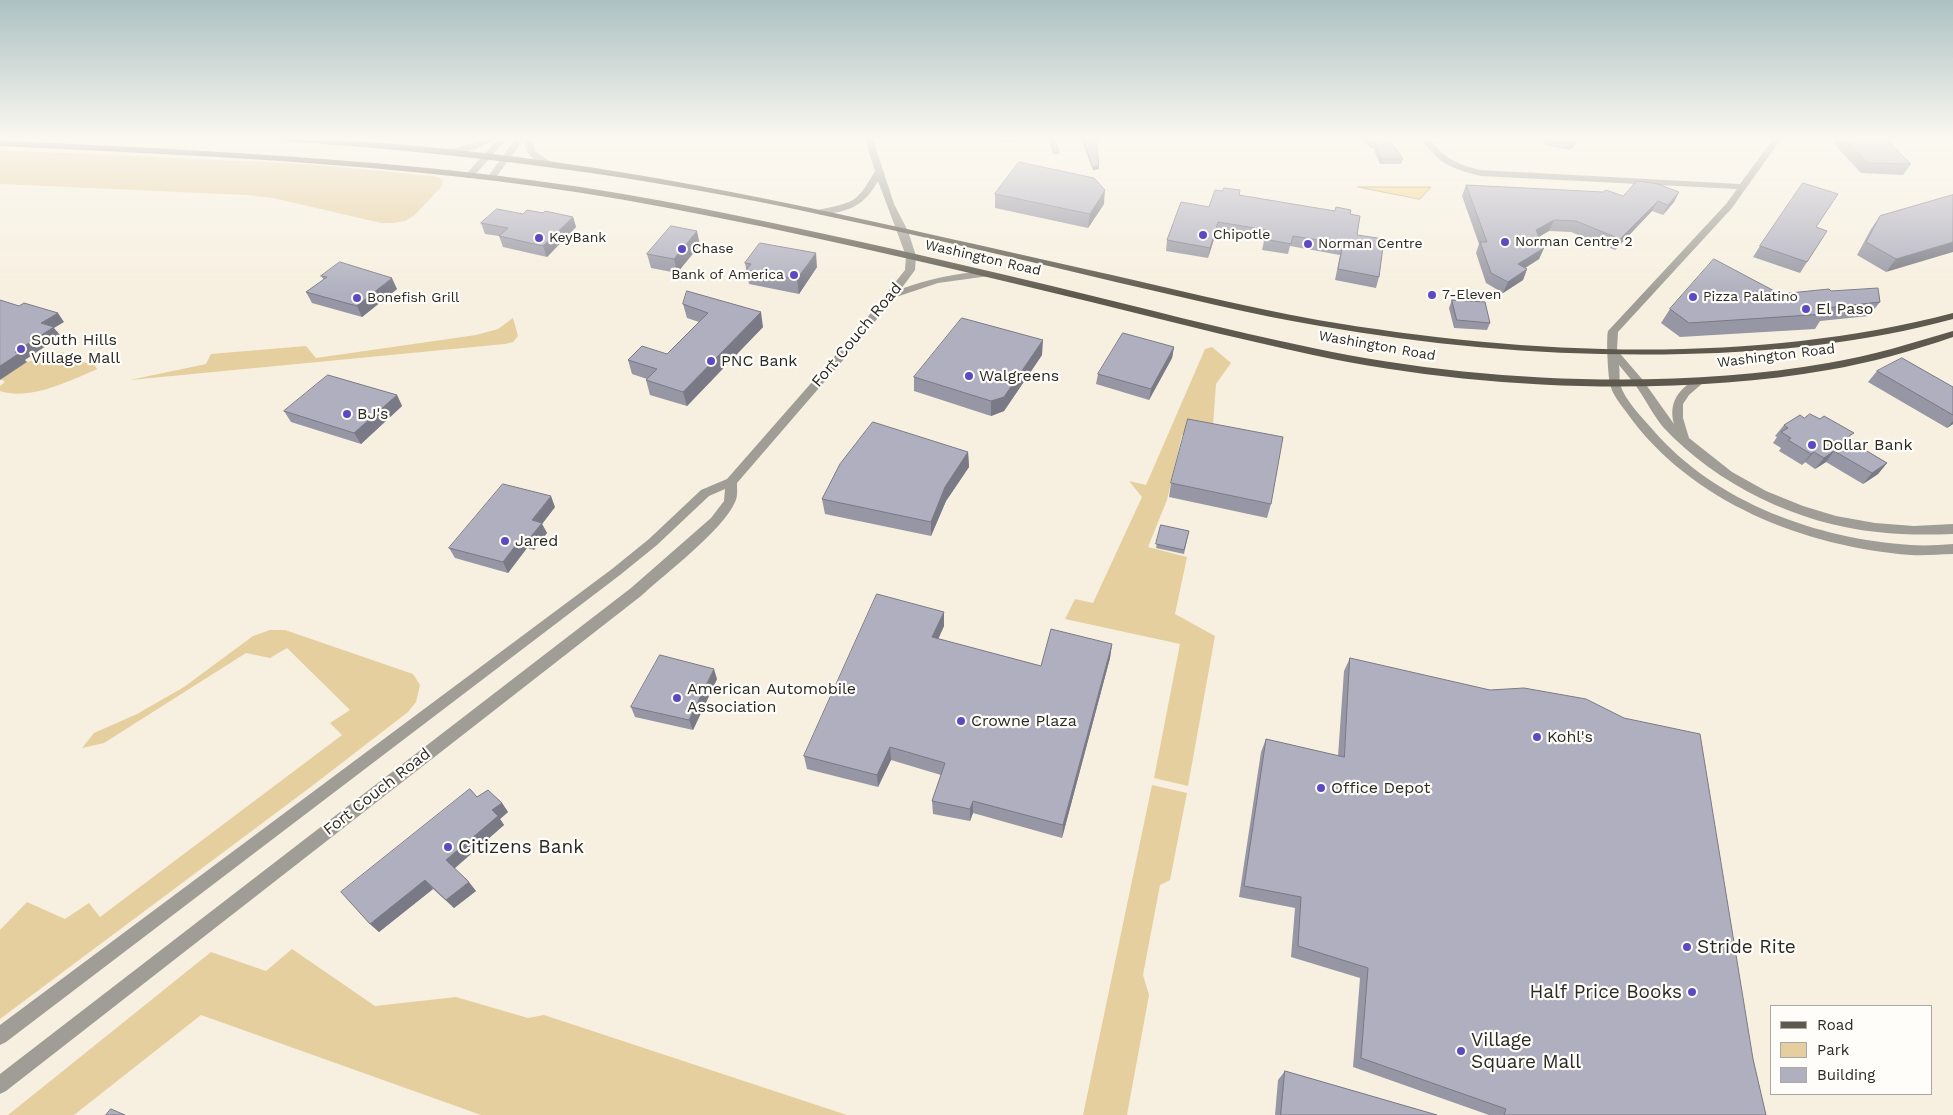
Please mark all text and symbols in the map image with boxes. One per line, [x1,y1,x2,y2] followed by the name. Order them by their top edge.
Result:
[1213,227,1270,243] place label: Chipotle
[1197,229,1209,241] marker: Chipotle
[549,230,606,246] place label: KeyBank
[533,232,545,244] marker: KeyBank
[1515,234,1633,250] place label: Norman Centre 2
[923,236,1043,280] street label: Washington Road
[1318,236,1423,252] place label: Norman Centre
[1499,236,1511,248] marker: Norman Centre 2
[1302,238,1314,250] marker: Norman Centre
[692,241,734,257] place label: Chase
[676,243,688,255] marker: Chase
[671,267,784,283] place label: Bank of America
[788,269,800,281] marker: Bank of America
[808,279,906,391] street label: Fort Couch Road
[1442,287,1501,303] place label: 7-Eleven
[1426,289,1438,301] marker: 7-Eleven
[1703,289,1798,305] place label: Pizza Palatino
[367,290,459,306] place label: Bonefish Grill
[1687,291,1699,303] marker: Pizza Palatino
[351,292,363,304] marker: Bonefish Grill
[1816,299,1873,319] place label: El Paso
[1800,303,1812,315] marker: El Paso
[1317,327,1437,365] street label: Washington Road
[31,330,120,368] place label: South Hills Village Mall
[1716,340,1836,372] street label: Washington Road
[15,343,27,355] marker: South Hills Village Mall
[721,351,797,371] place label: PNC Bank
[705,355,717,367] marker: PNC Bank
[979,366,1059,386] place label: Walgreens
[963,370,975,382] marker: Walgreens
[357,404,388,424] place label: BJ's
[341,408,353,420] marker: BJ's
[1822,435,1912,455] place label: Dollar Bank
[1806,439,1818,451] marker: Dollar Bank
[515,531,558,551] place label: Jared
[499,535,511,547] marker: Jared
[687,679,856,717] place label: American Automobile Association
[671,692,683,704] marker: American Automobile Association
[971,711,1077,731] place label: Crowne Plaza
[955,715,967,727] marker: Crowne Plaza
[1547,727,1593,747] place label: Kohl's
[1531,731,1543,743] marker: Kohl's
[320,744,434,840] street label: Fort Couch Road
[1331,778,1430,798] place label: Office Depot
[1315,782,1327,794] marker: Office Depot
[458,836,584,858] place label: Citizens Bank
[442,841,454,853] marker: Citizens Bank
[1697,936,1796,958] place label: Stride Rite
[1681,941,1693,953] marker: Stride Rite
[1529,981,1682,1003] place label: Half Price Books
[1686,986,1698,998] marker: Half Price Books
[1770,1005,1933,1095] legend
[1817,1016,1854,1034] text: Road
[1471,1029,1581,1073] place label: Village Square Mall
[1817,1041,1849,1059] text: Park
[1455,1045,1467,1057] marker: Village Square Mall
[1817,1066,1875,1084] text: Building

